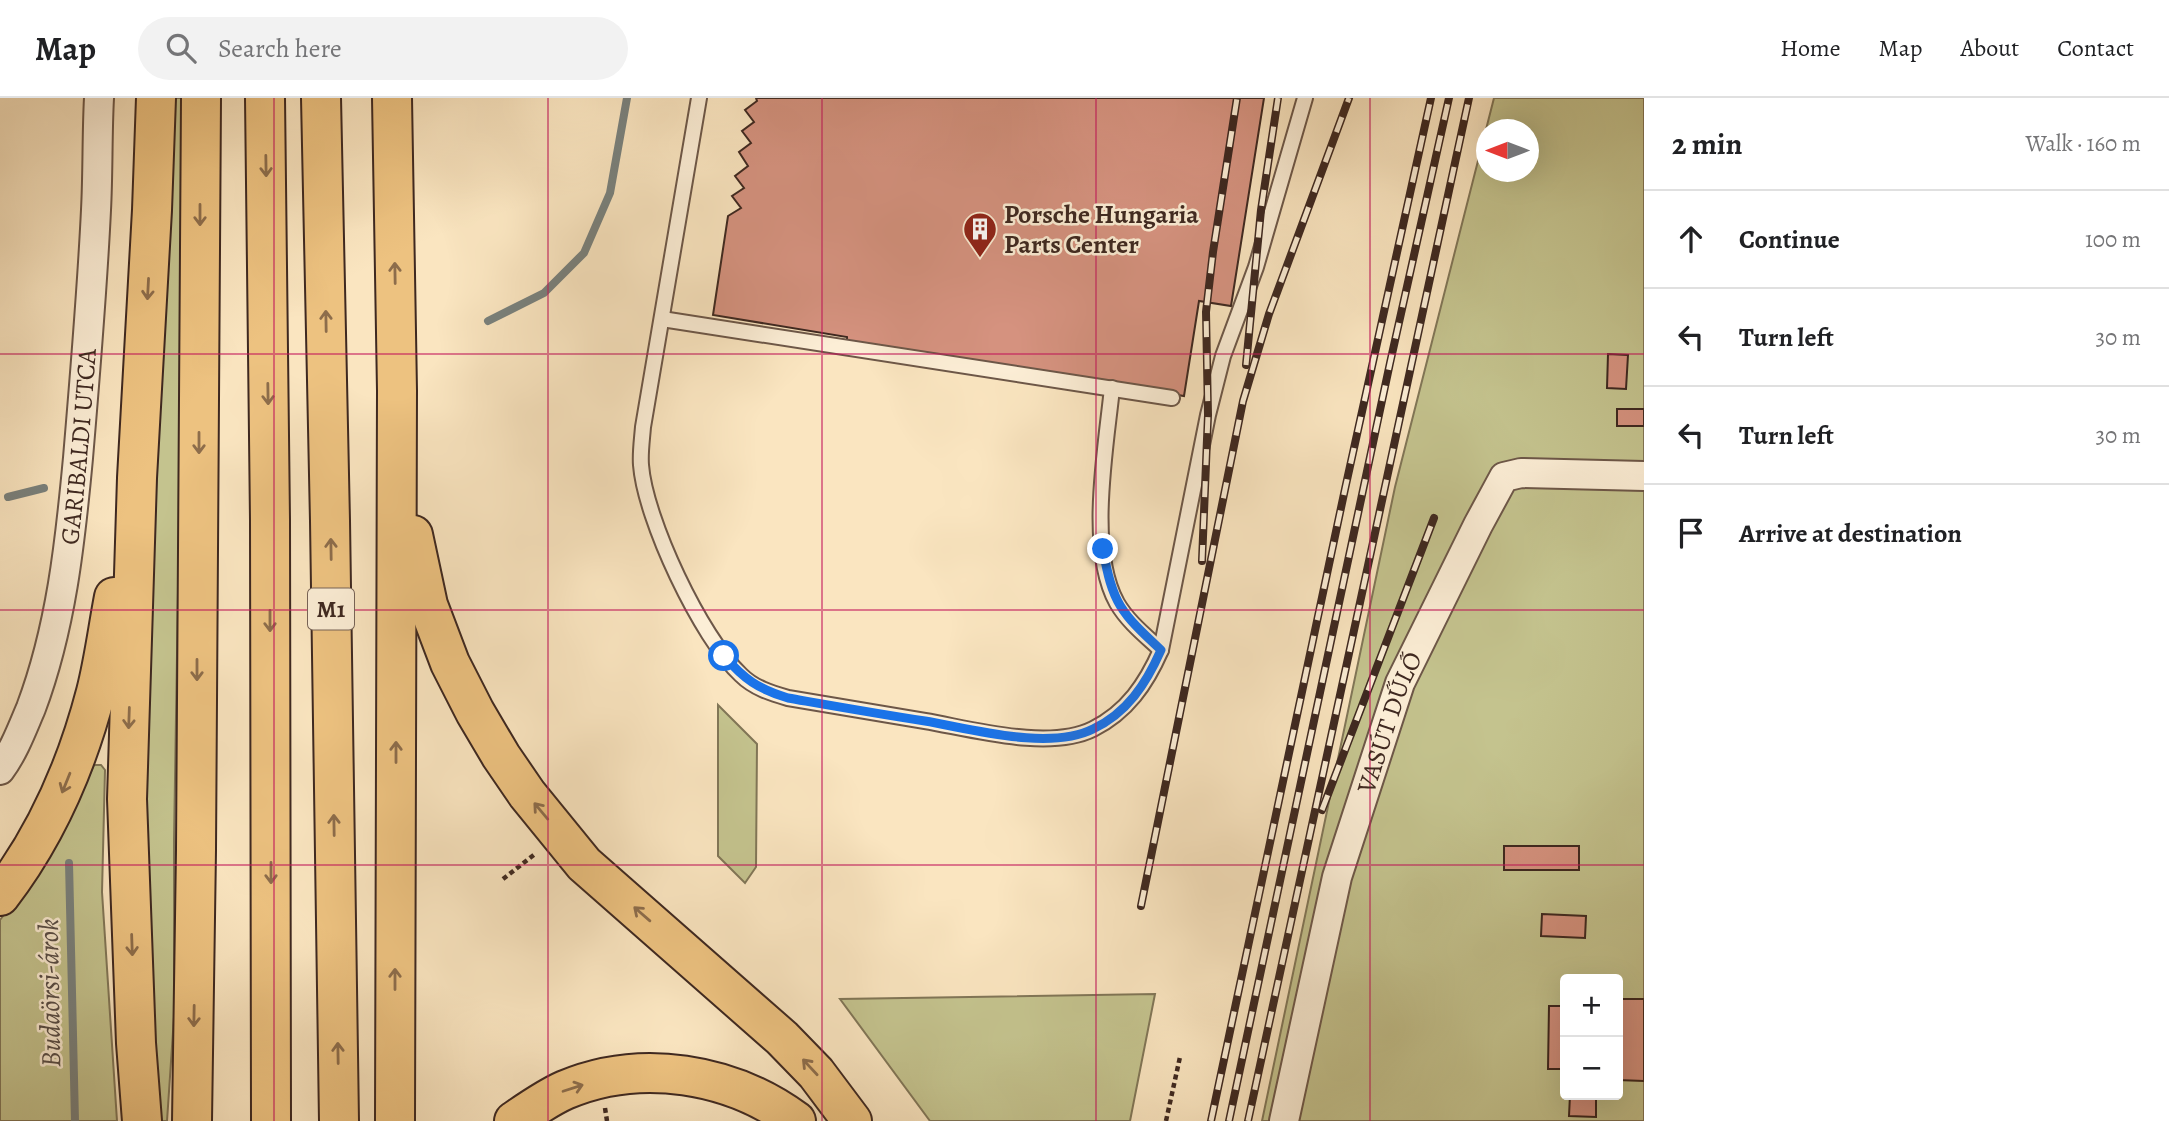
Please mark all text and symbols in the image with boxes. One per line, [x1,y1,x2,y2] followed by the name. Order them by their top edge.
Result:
[138,17,628,80] search box
[35,26,96,71] text: Map
[162,29,200,67] icon: search
[218,31,342,66] text: Search here
[1780,32,1841,64] text: Home
[1879,32,1923,64] text: Map
[1961,32,2019,64] text: About
[2057,32,2134,64] text: Contact
[1476,119,1539,182] north arrow
[1672,124,1742,164] text: 2 min
[2026,128,2141,159] text: Walk · 160 m
[259,154,273,177] one-way arrow
[1004,197,1199,262] place label: Porsche Hungaria Parts Center
[193,203,207,226] one-way arrow
[961,210,999,259] building icon: Porsche Hungaria Parts Center
[1672,220,1710,258] icon: ahead
[1739,222,1840,257] text: Continue
[2085,224,2141,255] text: 100 m
[388,262,402,285] one-way arrow
[141,277,154,299] one-way arrow
[319,310,333,333] one-way arrow
[1672,318,1710,356] icon: left
[1739,320,1834,355] text: Turn left
[2095,322,2141,353] text: 30 m
[52,346,105,547] street label: GARIBALDI UTCA
[262,382,275,405] one-way arrow
[1672,416,1710,454] icon: left
[1739,418,1834,453] text: Turn left
[2095,420,2141,451] text: 30 m
[192,431,206,454] one-way arrow
[1672,514,1710,552] icon: arrive
[1739,516,1962,551] text: Arrive at destination
[1087,533,1118,564] route end
[324,538,338,561] one-way arrow
[308,588,354,630] road number: M1
[263,609,277,632] one-way arrow
[708,640,739,671] route start
[1348,646,1431,799] street label: VASÚT DŰLŐ
[191,658,204,681] one-way arrow
[123,706,136,729] one-way arrow
[389,741,403,764] one-way arrow
[58,771,71,793] one-way arrow
[533,802,549,820] one-way arrow
[327,814,341,837] one-way arrow
[264,861,278,884] one-way arrow
[633,906,651,922] one-way arrow
[30,918,70,1068] water label: Budaörsi-árok
[126,933,139,956] one-way arrow
[388,968,402,991] one-way arrow
[1560,974,1623,1100] map controls
[1560,974,1623,1037] button: +
[188,1004,201,1027] one-way arrow
[1560,1037,1623,1100] button: −
[331,1042,344,1065] one-way arrow
[802,1058,818,1076] one-way arrow
[562,1081,584,1094] one-way arrow

